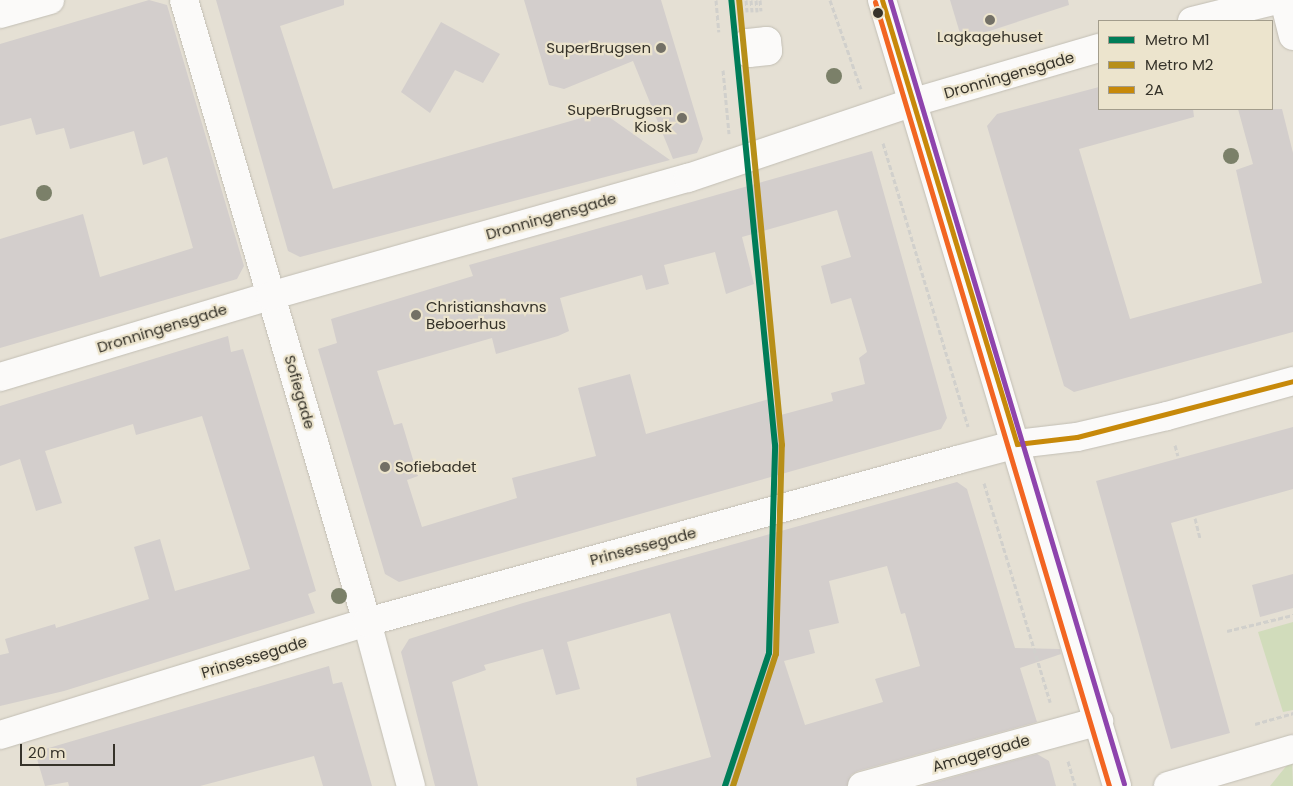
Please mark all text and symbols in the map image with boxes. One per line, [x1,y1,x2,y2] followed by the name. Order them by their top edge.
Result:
[873,8,883,18] unlabelled marker
[984,14,996,26] marker: Lagkagehuset
[1098,20,1273,110] legend
[937,28,1043,46] place label: Lagkagehuset
[1145,29,1210,50] text: Metro M1
[546,39,651,57] place label: SuperBrugsen
[655,42,667,54] marker: SuperBrugsen
[942,48,1076,102] street label: Dronningensgade
[1145,54,1213,75] text: Metro M2
[1145,79,1164,100] text: 2A
[567,100,672,135] place label: SuperBrugsen Kiosk
[676,112,688,124] marker: SuperBrugsen Kiosk
[484,189,618,243] street label: Dronningensgade
[426,297,547,332] place label: Christianshavns Beboerhus
[95,300,229,356] street label: Dronningensgade
[410,309,422,321] marker: Christianshavns Beboerhus
[281,353,319,431] street label: Sofiegade
[395,458,477,476] place label: Sofiebadet
[379,461,391,473] marker: Sofiebadet
[588,523,698,569] street label: Prinsessegade
[199,632,309,682] street label: Prinsessegade
[930,731,1032,775] street label: Amagergade
[22,734,118,766] scale bar
[28,742,66,763] text: 20 m

